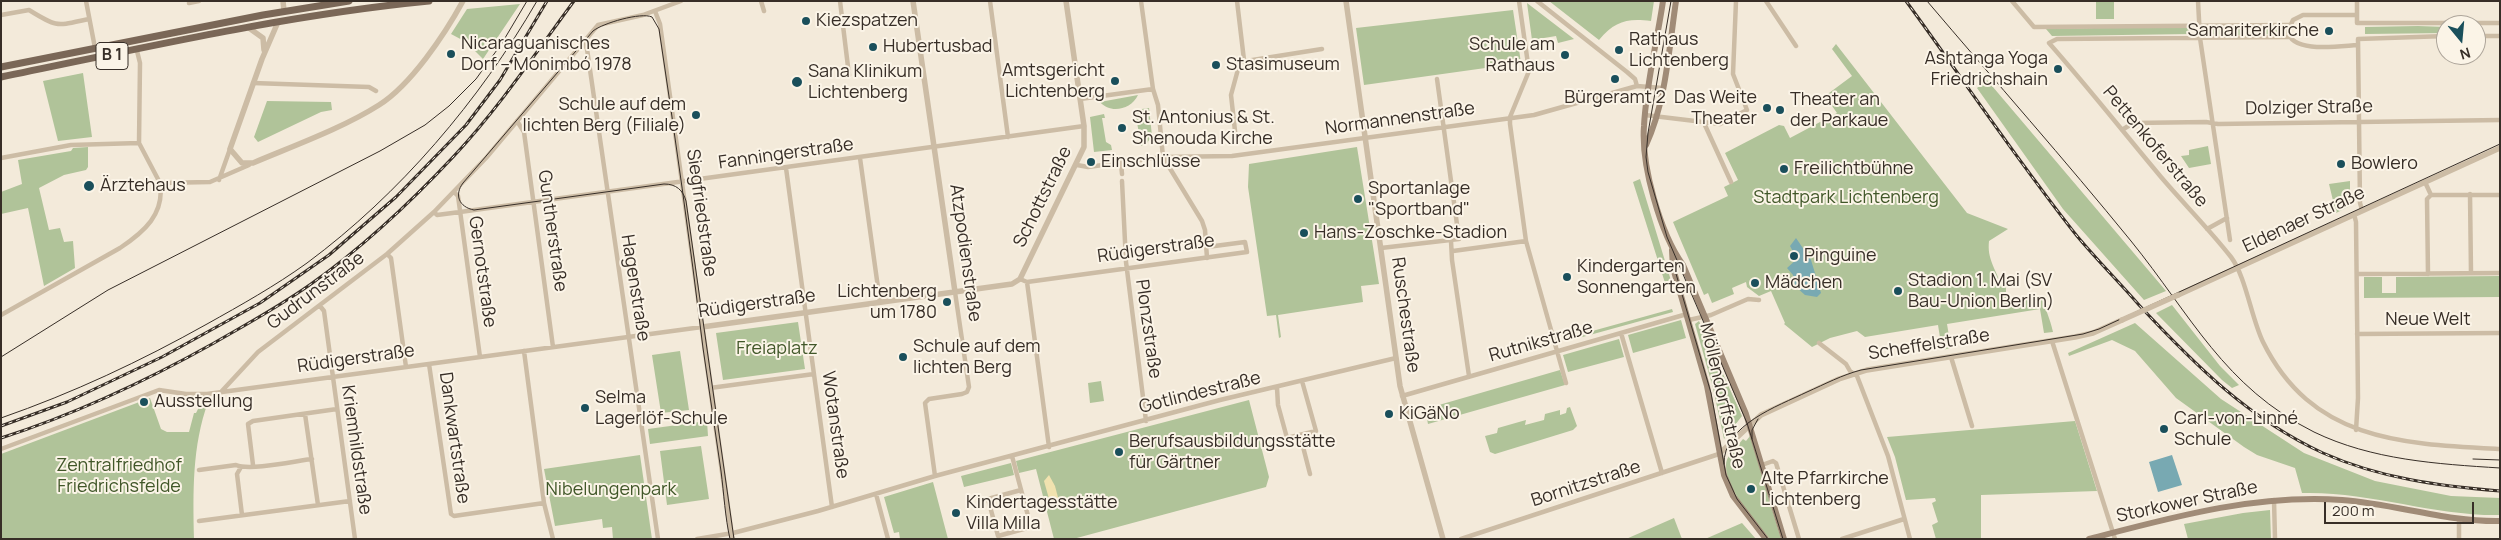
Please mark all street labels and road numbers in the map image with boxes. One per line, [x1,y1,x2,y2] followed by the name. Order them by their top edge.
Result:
[96,42,128,70] road number: B 1
[2098,82,2212,212] street label: Pettenkoferstraße
[2245,96,2373,120] street label: Dolziger Straße
[1324,98,1476,140] street label: Normannenstraße
[717,134,855,174] street label: Fanningerstraße
[1009,143,1077,251] street label: Schottstraße
[681,148,721,278] street label: Siegfriedstraße
[533,169,571,293] street label: Guntherstraße
[2239,182,2369,258] street label: Eldenaer Straße
[945,183,985,323] street label: Atzpodienstraße
[463,215,501,329] street label: Gernotstraße
[1096,230,1216,268] street label: Rüdigerstraße
[616,233,654,343] street label: Hagenstraße
[263,247,369,335] street label: Gudrunstraße
[1386,256,1424,374] street label: Ruschestraße
[1130,278,1166,380] street label: Plonzstraße
[697,285,817,323] street label: Rüdigerstraße
[2385,309,2471,331] street label: Neue Welt
[1487,317,1595,367] street label: Rutnikstraße
[1695,321,1749,471] street label: Möllendorffstraße
[1867,325,1991,365] street label: Scheffelstraße
[296,340,416,378] street label: Rüdigerstraße
[1137,367,1263,419] street label: Gotlindestraße
[817,370,853,480] street label: Wotanstraße
[434,371,474,505] street label: Dankwartstraße
[336,384,376,516] street label: Kriemhildstraße
[1529,456,1643,512] street label: Bornitzstraße
[2114,476,2260,528] street label: Storkower Straße

